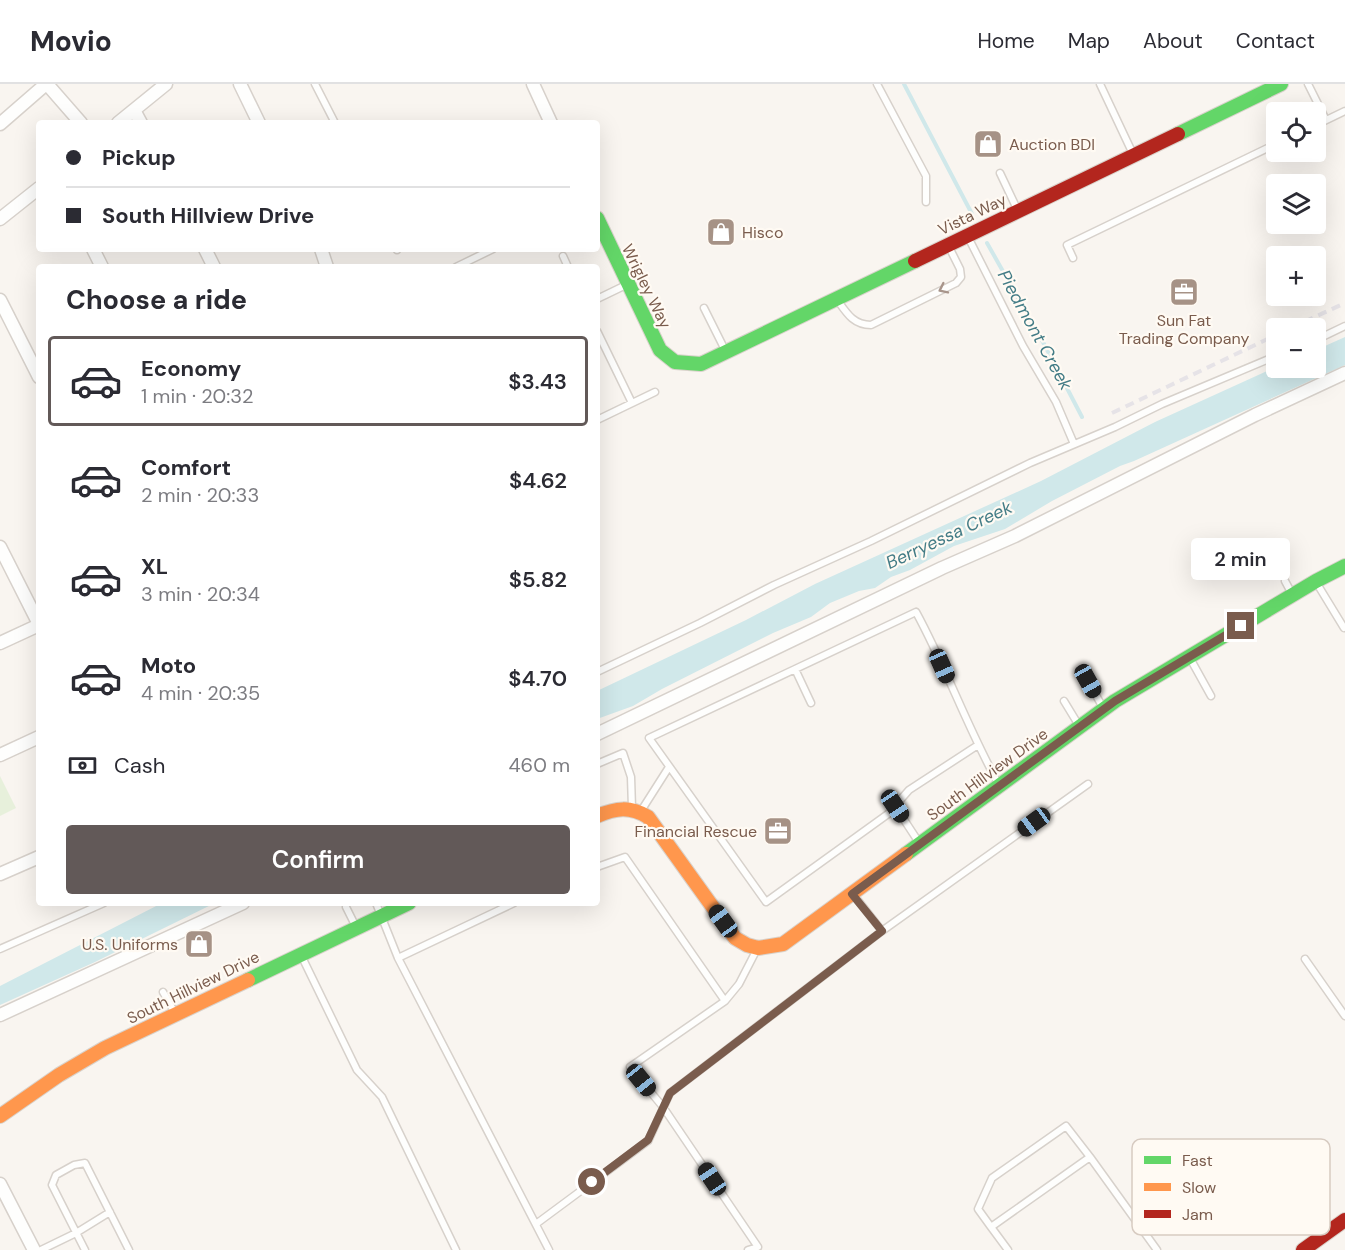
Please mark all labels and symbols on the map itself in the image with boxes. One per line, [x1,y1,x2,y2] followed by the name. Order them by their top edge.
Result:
[972,128,1004,160] shop icon: Auction BDI
[1009,134,1095,155] place label: Auction BDI
[935,189,1010,240] street label: Vista Way
[705,216,737,248] shop icon: Hisco
[742,222,783,243] place label: Hisco
[617,241,676,332] street label: Wrigley Way
[992,265,1078,395] water label: Piedmont Creek
[1168,276,1200,308] office icon: Sun Fat Trading Company
[939,282,949,293] one-way arrow
[1119,310,1249,349] place label: Sun Fat Trading Company
[882,495,1017,575] water label: Berryessa Creek
[1192,539,1290,581] callout: 2 min
[1227,612,1254,639] route end
[926,646,958,686] car
[1071,661,1105,701] car
[922,723,1052,825] street label: South Hillview Drive
[877,786,913,826] car
[1014,804,1054,840] car
[762,815,794,847] office icon: Financial Rescue
[634,821,757,842] place label: Financial Rescue
[705,901,741,941] car
[183,928,215,960] shop icon: U.S. Uniforms
[82,934,178,955] place label: U.S. Uniforms
[123,946,263,1029] street label: South Hillview Drive
[623,1060,659,1100] car
[1132,1139,1330,1235] legend
[1182,1150,1213,1171] text: Fast
[694,1159,730,1199] car
[578,1168,605,1195] route start
[1182,1177,1216,1198] text: Slow
[1182,1204,1213,1225] text: Jam

